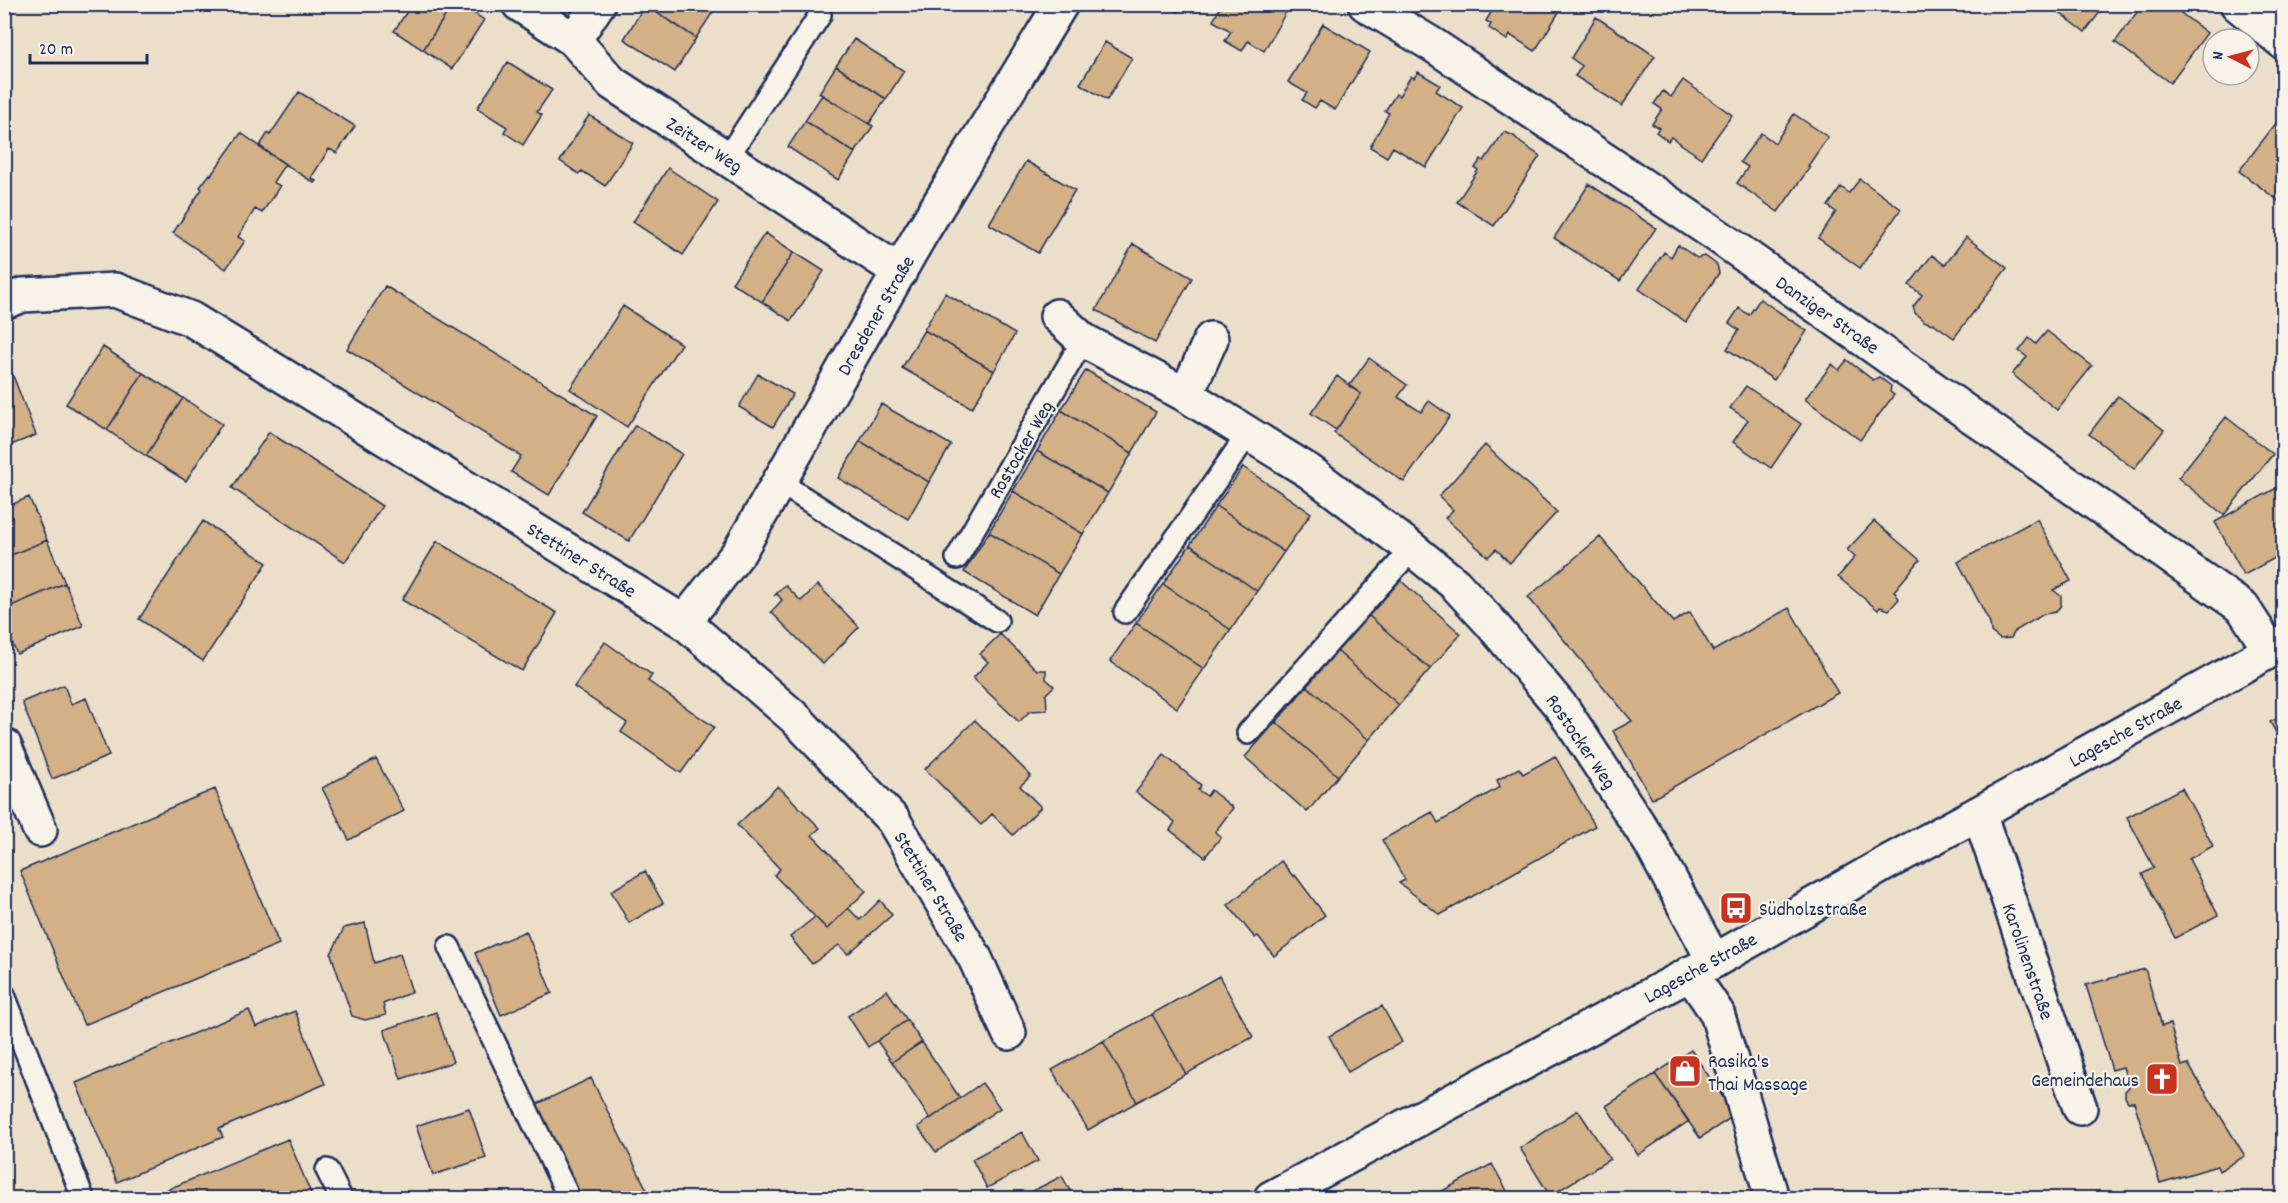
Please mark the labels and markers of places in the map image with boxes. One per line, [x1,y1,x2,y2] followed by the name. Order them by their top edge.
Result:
[1718,890,1754,926] bus stop icon: Südholzstraße
[1759,897,1867,925] place label: Südholzstraße
[1708,1049,1808,1100] place label: Rasika's Thai Massage
[1667,1053,1703,1089] shop icon: Rasika's Thai Massage
[2144,1061,2180,1097] church icon: Gemeindehaus
[2031,1068,2139,1096] place label: Gemeindehaus

